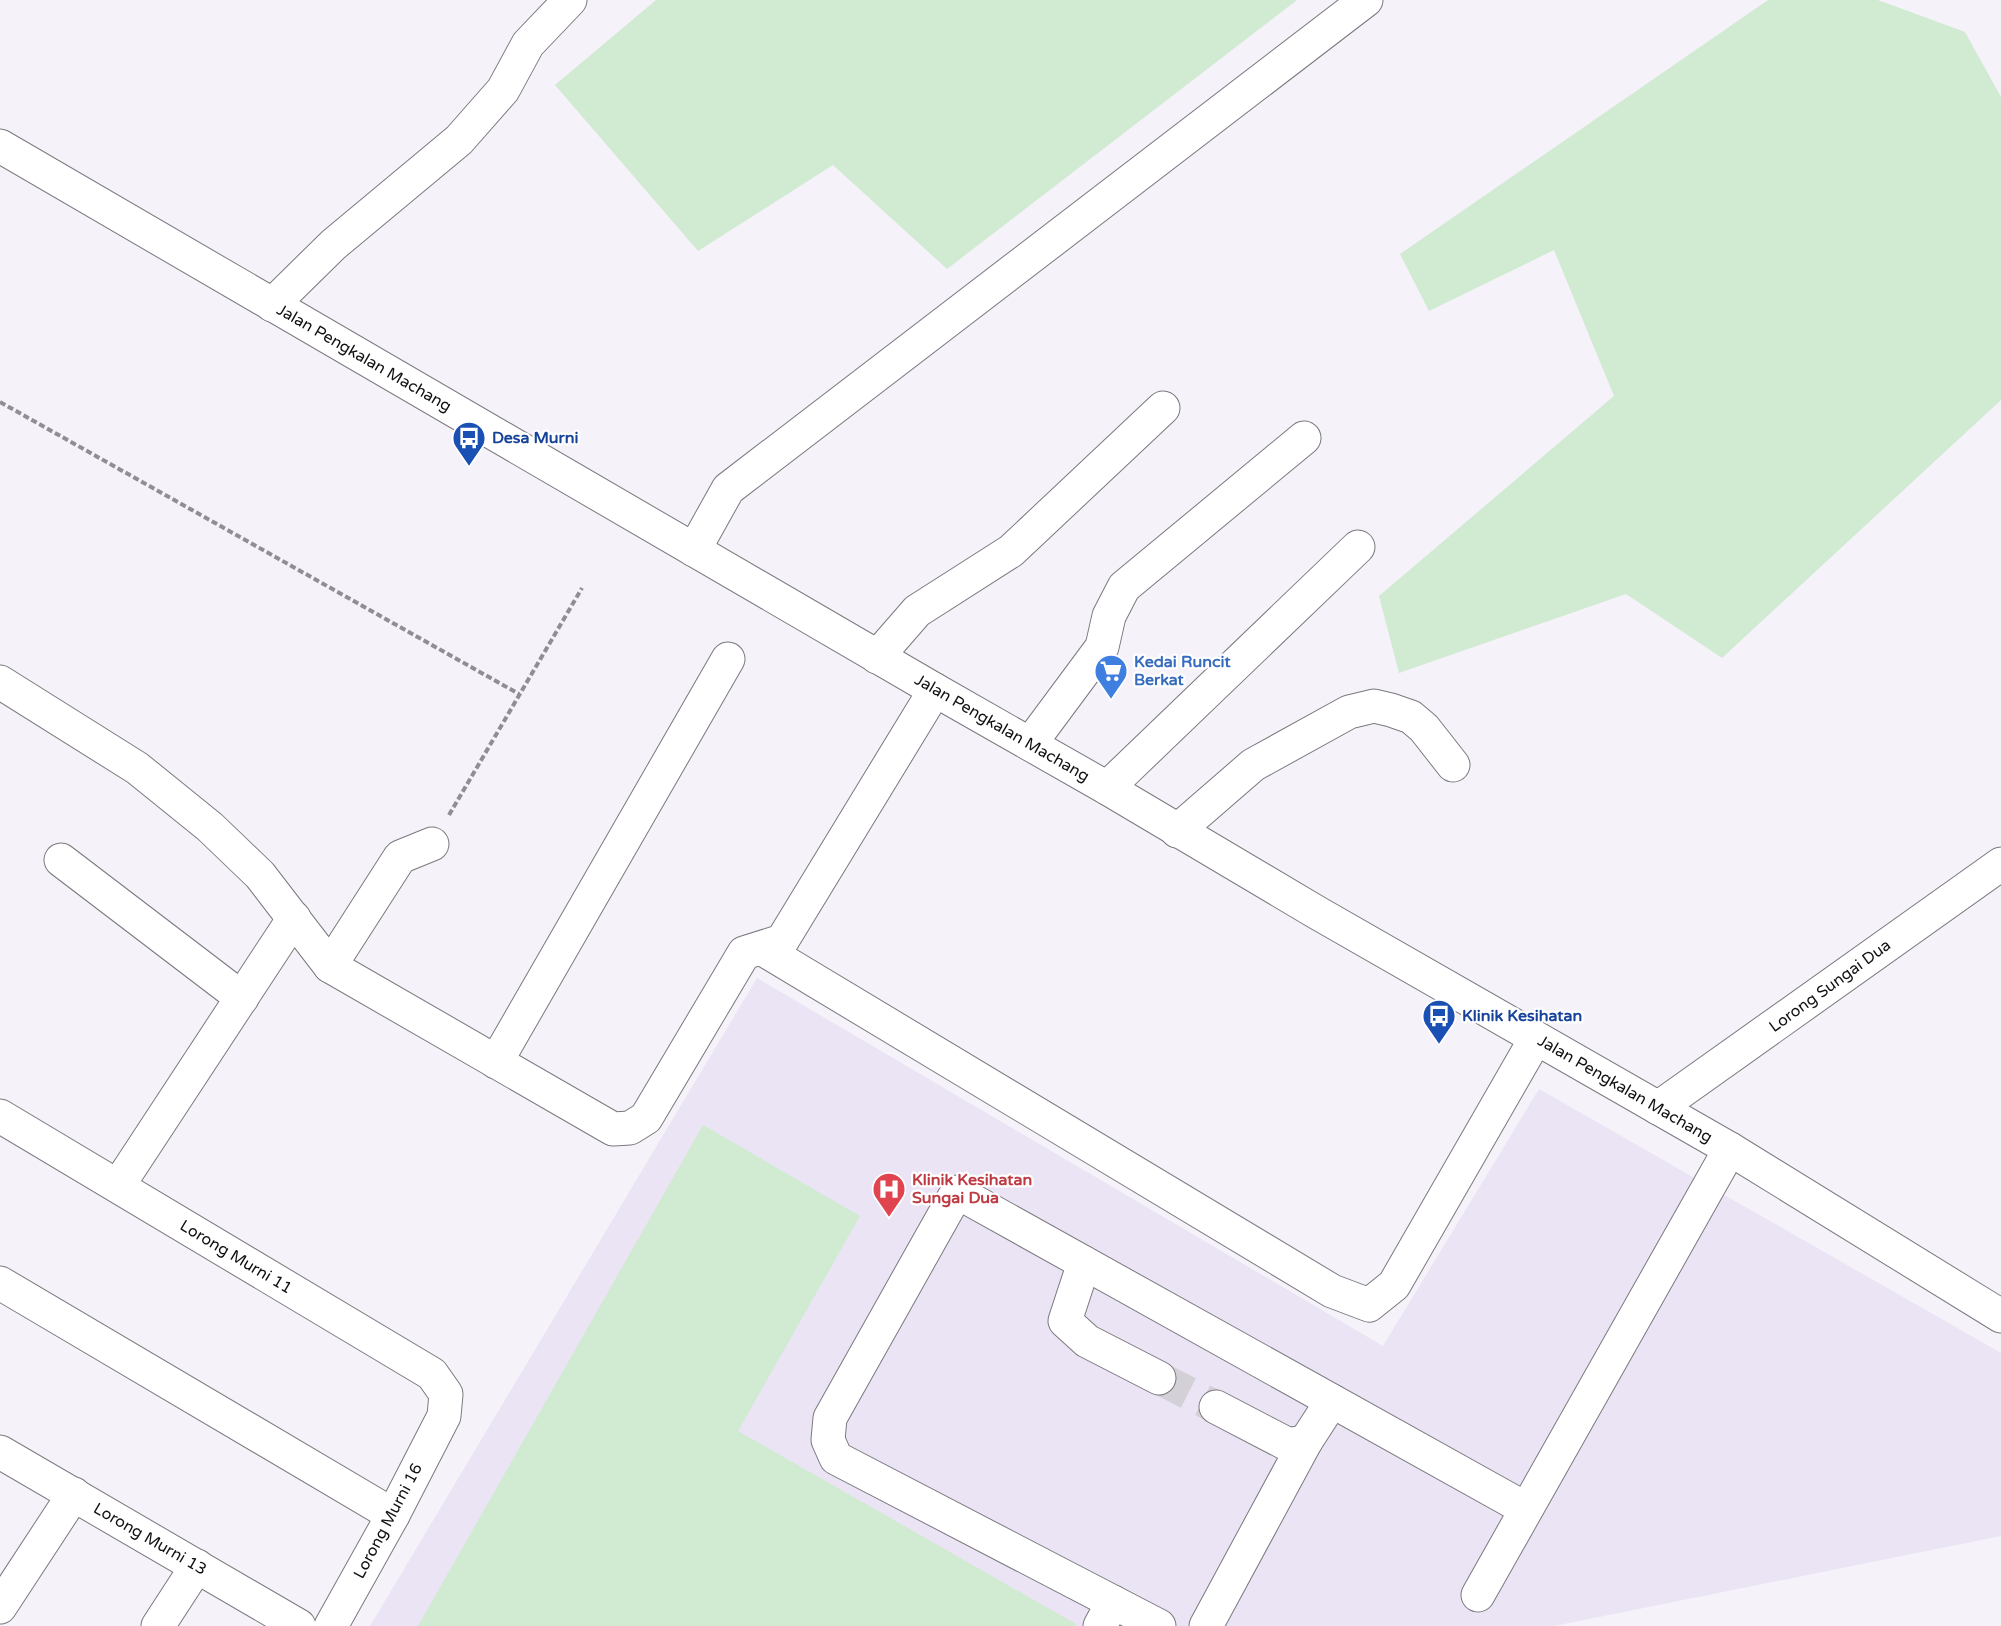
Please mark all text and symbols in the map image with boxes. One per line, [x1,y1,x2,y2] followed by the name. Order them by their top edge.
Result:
[273,300,455,416] street label: Jalan Pengkalan Machang
[451,420,487,467] bus stop icon: Desa Murni
[492,428,578,448] place label: Desa Murni
[1134,652,1231,690] place label: Kedai Runcit Berkat
[1093,653,1129,700] supermarket icon: Kedai Runcit Berkat
[911,670,1093,786] street label: Jalan Pengkalan Machang
[1765,935,1895,1037] street label: Lorong Sungai Dua
[1421,998,1457,1045] bus stop icon: Klinik Kesihatan
[1462,1006,1582,1026] place label: Klinik Kesihatan
[1534,1031,1716,1147] street label: Jalan Pengkalan Machang
[912,1170,1032,1208] place label: Klinik Kesihatan Sungai Dua
[871,1171,907,1218] hospital icon: Klinik Kesihatan Sungai Dua
[176,1216,296,1298] street label: Lorong Murni 11
[349,1460,427,1582] street label: Lorong Murni 16
[90,1498,210,1580] street label: Lorong Murni 13

